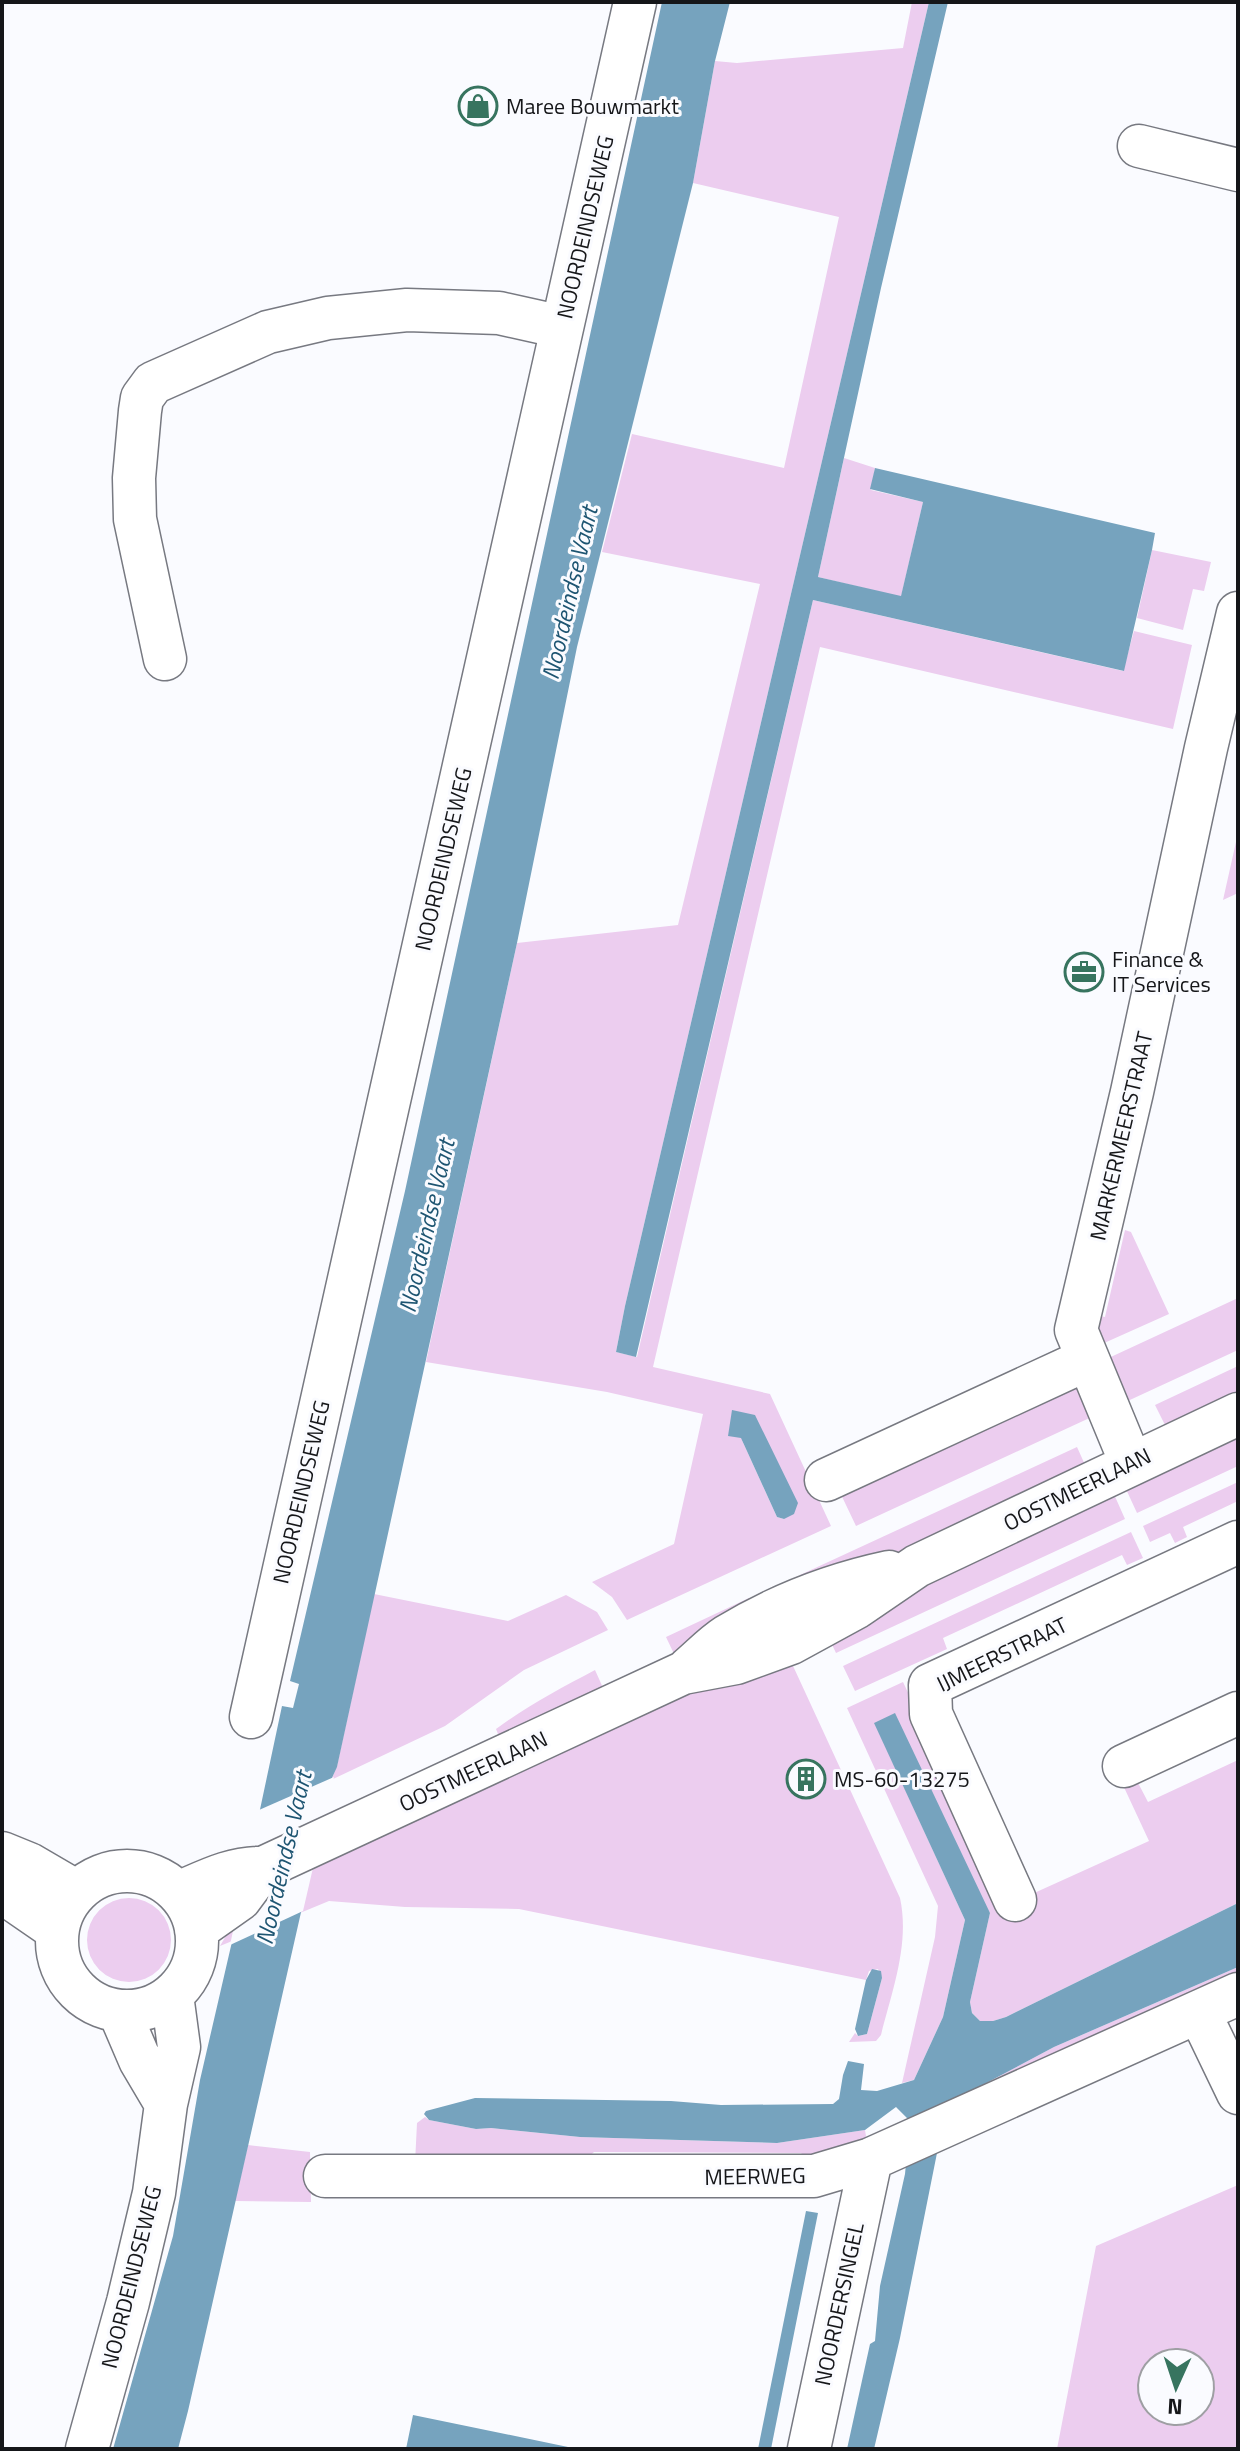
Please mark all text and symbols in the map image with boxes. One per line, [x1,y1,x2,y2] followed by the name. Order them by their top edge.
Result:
[457,85,499,127] shop icon: Maree Bouwmarkt
[506,89,679,123] place label: Maree Bouwmarkt
[547,132,623,322] street label: NOORDEINDSEWEG
[532,500,607,683] water label: Noordeindse Vaart
[405,764,481,954] street label: NOORDEINDSEWEG
[1112,942,1211,1001] place label: Finance & IT Services
[1063,951,1105,993] office icon: Finance & IT Services
[1080,1028,1162,1244] street label: MARKERMEERSTRAAT
[389,1133,464,1316] water label: Noordeindse Vaart
[263,1397,339,1587] street label: NOORDEINDSEWEG
[997,1439,1157,1539] street label: OOSTMEERLAAN
[931,1607,1073,1700] street label: IJMEERSTRAAT
[393,1722,553,1820] street label: OOSTMEERLAAN
[785,1758,827,1800] building icon: MS-60-13275
[834,1762,970,1796] place label: MS-60-13275
[246,1765,321,1948] water label: Noordeindse Vaart
[704,2158,806,2194] street label: MEERWEG
[92,2182,170,2372] street label: NOORDEINDSEWEG
[805,2219,873,2389] street label: NOORDERSINGEL
[1136,2347,1216,2427] north arrow
[1166,2390,1183,2424] text: N

